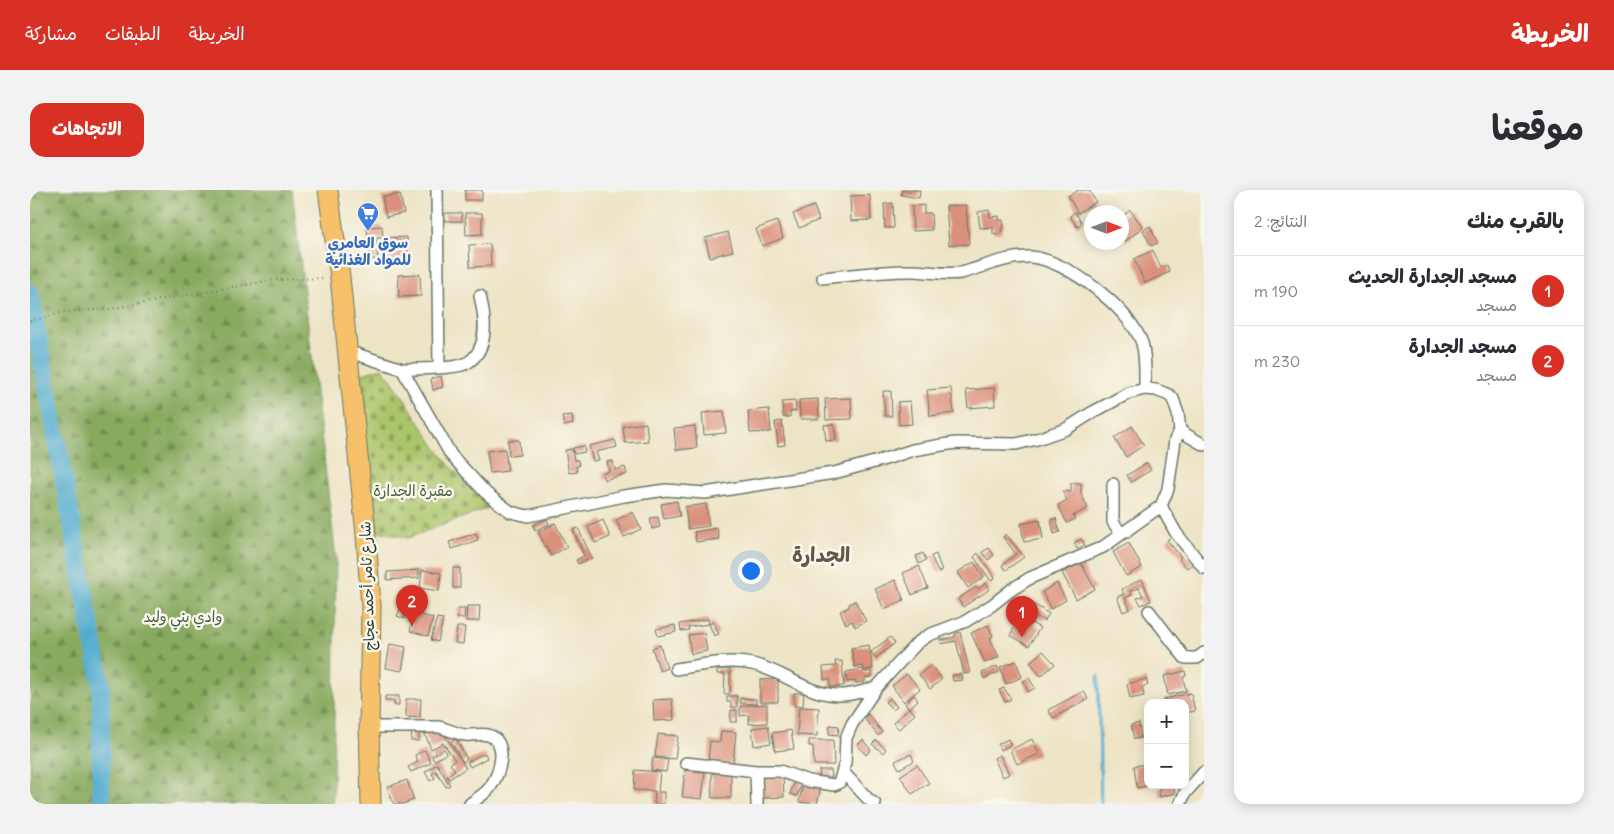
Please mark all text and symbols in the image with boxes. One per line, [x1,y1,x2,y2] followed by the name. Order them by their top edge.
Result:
[1511,18,1589,48] text: الخريطة
[25,22,77,45] text: مشاركة
[105,22,161,45] text: الطبقات
[189,22,245,45] text: الخريطة
[30,103,144,157] button: الاتجاهات
[1491,105,1584,149] text: موقعنا
[356,201,380,232] supermarket icon: سوق العامري للمواد الغذائية
[1084,205,1129,250] north arrow
[1467,207,1564,234] text: بالقرب منك
[1254,211,1307,231] text: النتائج: 2
[325,233,411,270] place label: سوق العامري للمواد الغذائية
[1348,264,1517,288] text: مسجد الجدارة الحديث
[1254,281,1298,301] text: 190 m
[1545,281,1551,301] text: 1
[1476,295,1517,315] text: مسجد
[1408,334,1517,358] text: مسجد الجدارة
[1254,351,1300,371] text: 230 m
[1544,351,1552,371] text: 2
[1476,365,1517,385] text: مسجد
[373,481,453,500] park label: مقبرة الجدارة
[355,521,380,651] street label: شارع ثامر أحمد عجاج
[792,542,850,567] district label: الجدارة
[738,558,764,584] your location
[396,585,428,626] pin: 2
[1006,596,1038,637] pin: 1
[144,607,222,630] park label: وادي بني وليد
[1144,699,1189,789] map controls
[1144,699,1189,744] button: +
[1144,744,1189,789] button: −

